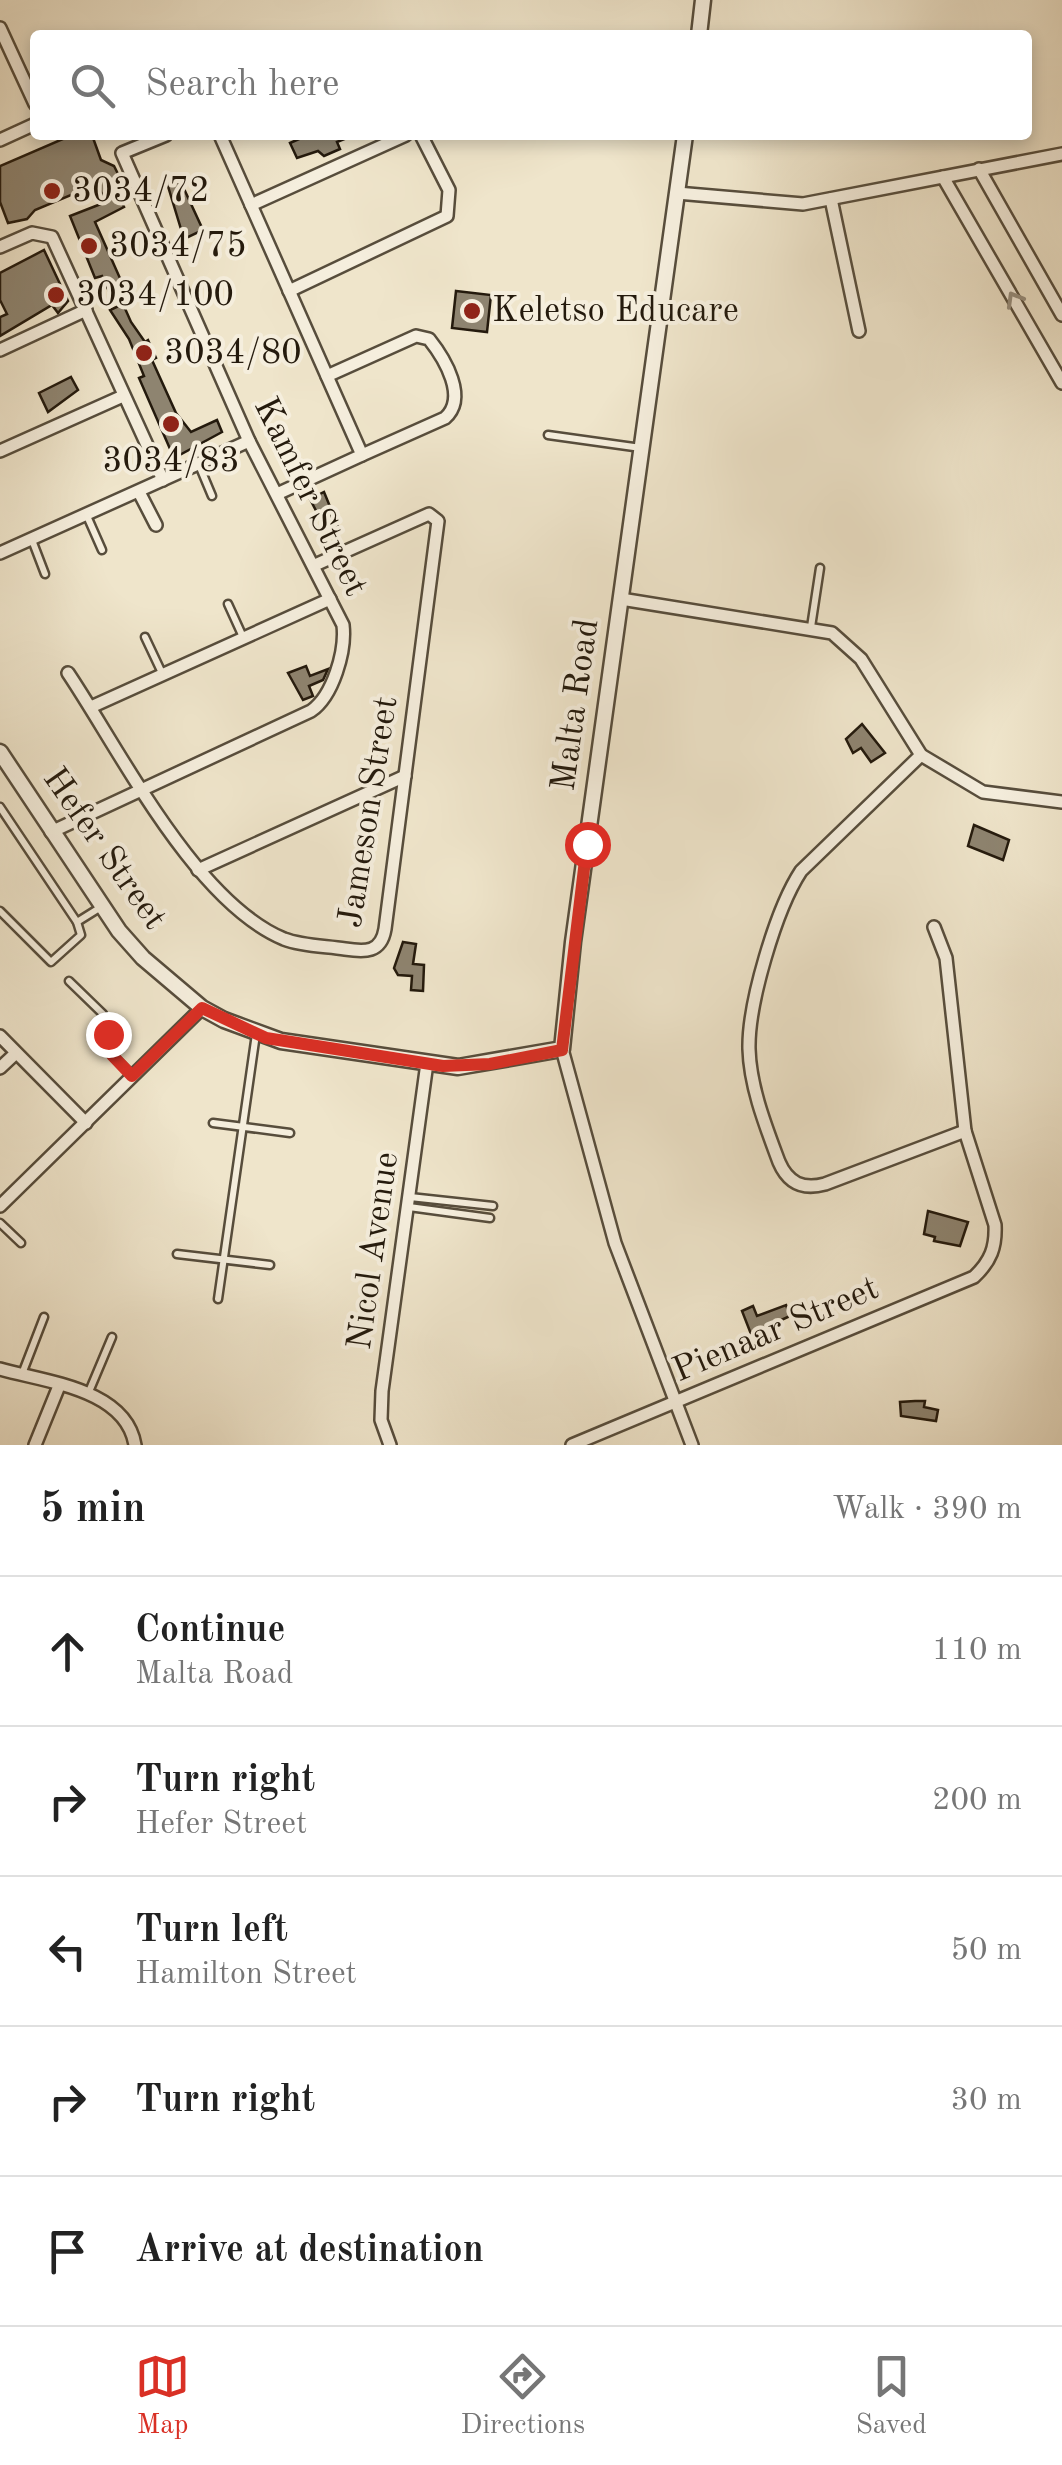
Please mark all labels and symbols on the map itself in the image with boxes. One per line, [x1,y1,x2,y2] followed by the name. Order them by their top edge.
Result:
[72,174,210,209] place label: 3034/72
[41,180,63,202] marker: 3034/72
[109,229,247,264] place label: 3034/75
[78,235,100,257] marker: 3034/75
[76,278,234,313] place label: 3034/100
[45,284,67,306] marker: 3034/100
[1006,292,1026,310] one-way arrow
[492,294,739,329] place label: Keletso Educare
[461,300,483,322] marker: Keletso Educare
[164,336,302,371] place label: 3034/80
[133,342,155,364] marker: 3034/80
[247,392,373,602] street label: Kamfer Street
[160,413,182,435] marker: 3034/83
[102,444,240,479] place label: 3034/83
[547,617,605,793] street label: Malta Road
[333,694,405,930] street label: Jameson Street
[36,762,172,936] street label: Hefer Street
[565,822,611,868] route start
[86,1012,132,1058] route end
[343,1150,405,1352] street label: Nicol Avenue
[668,1271,884,1389] street label: Pienaar Street

